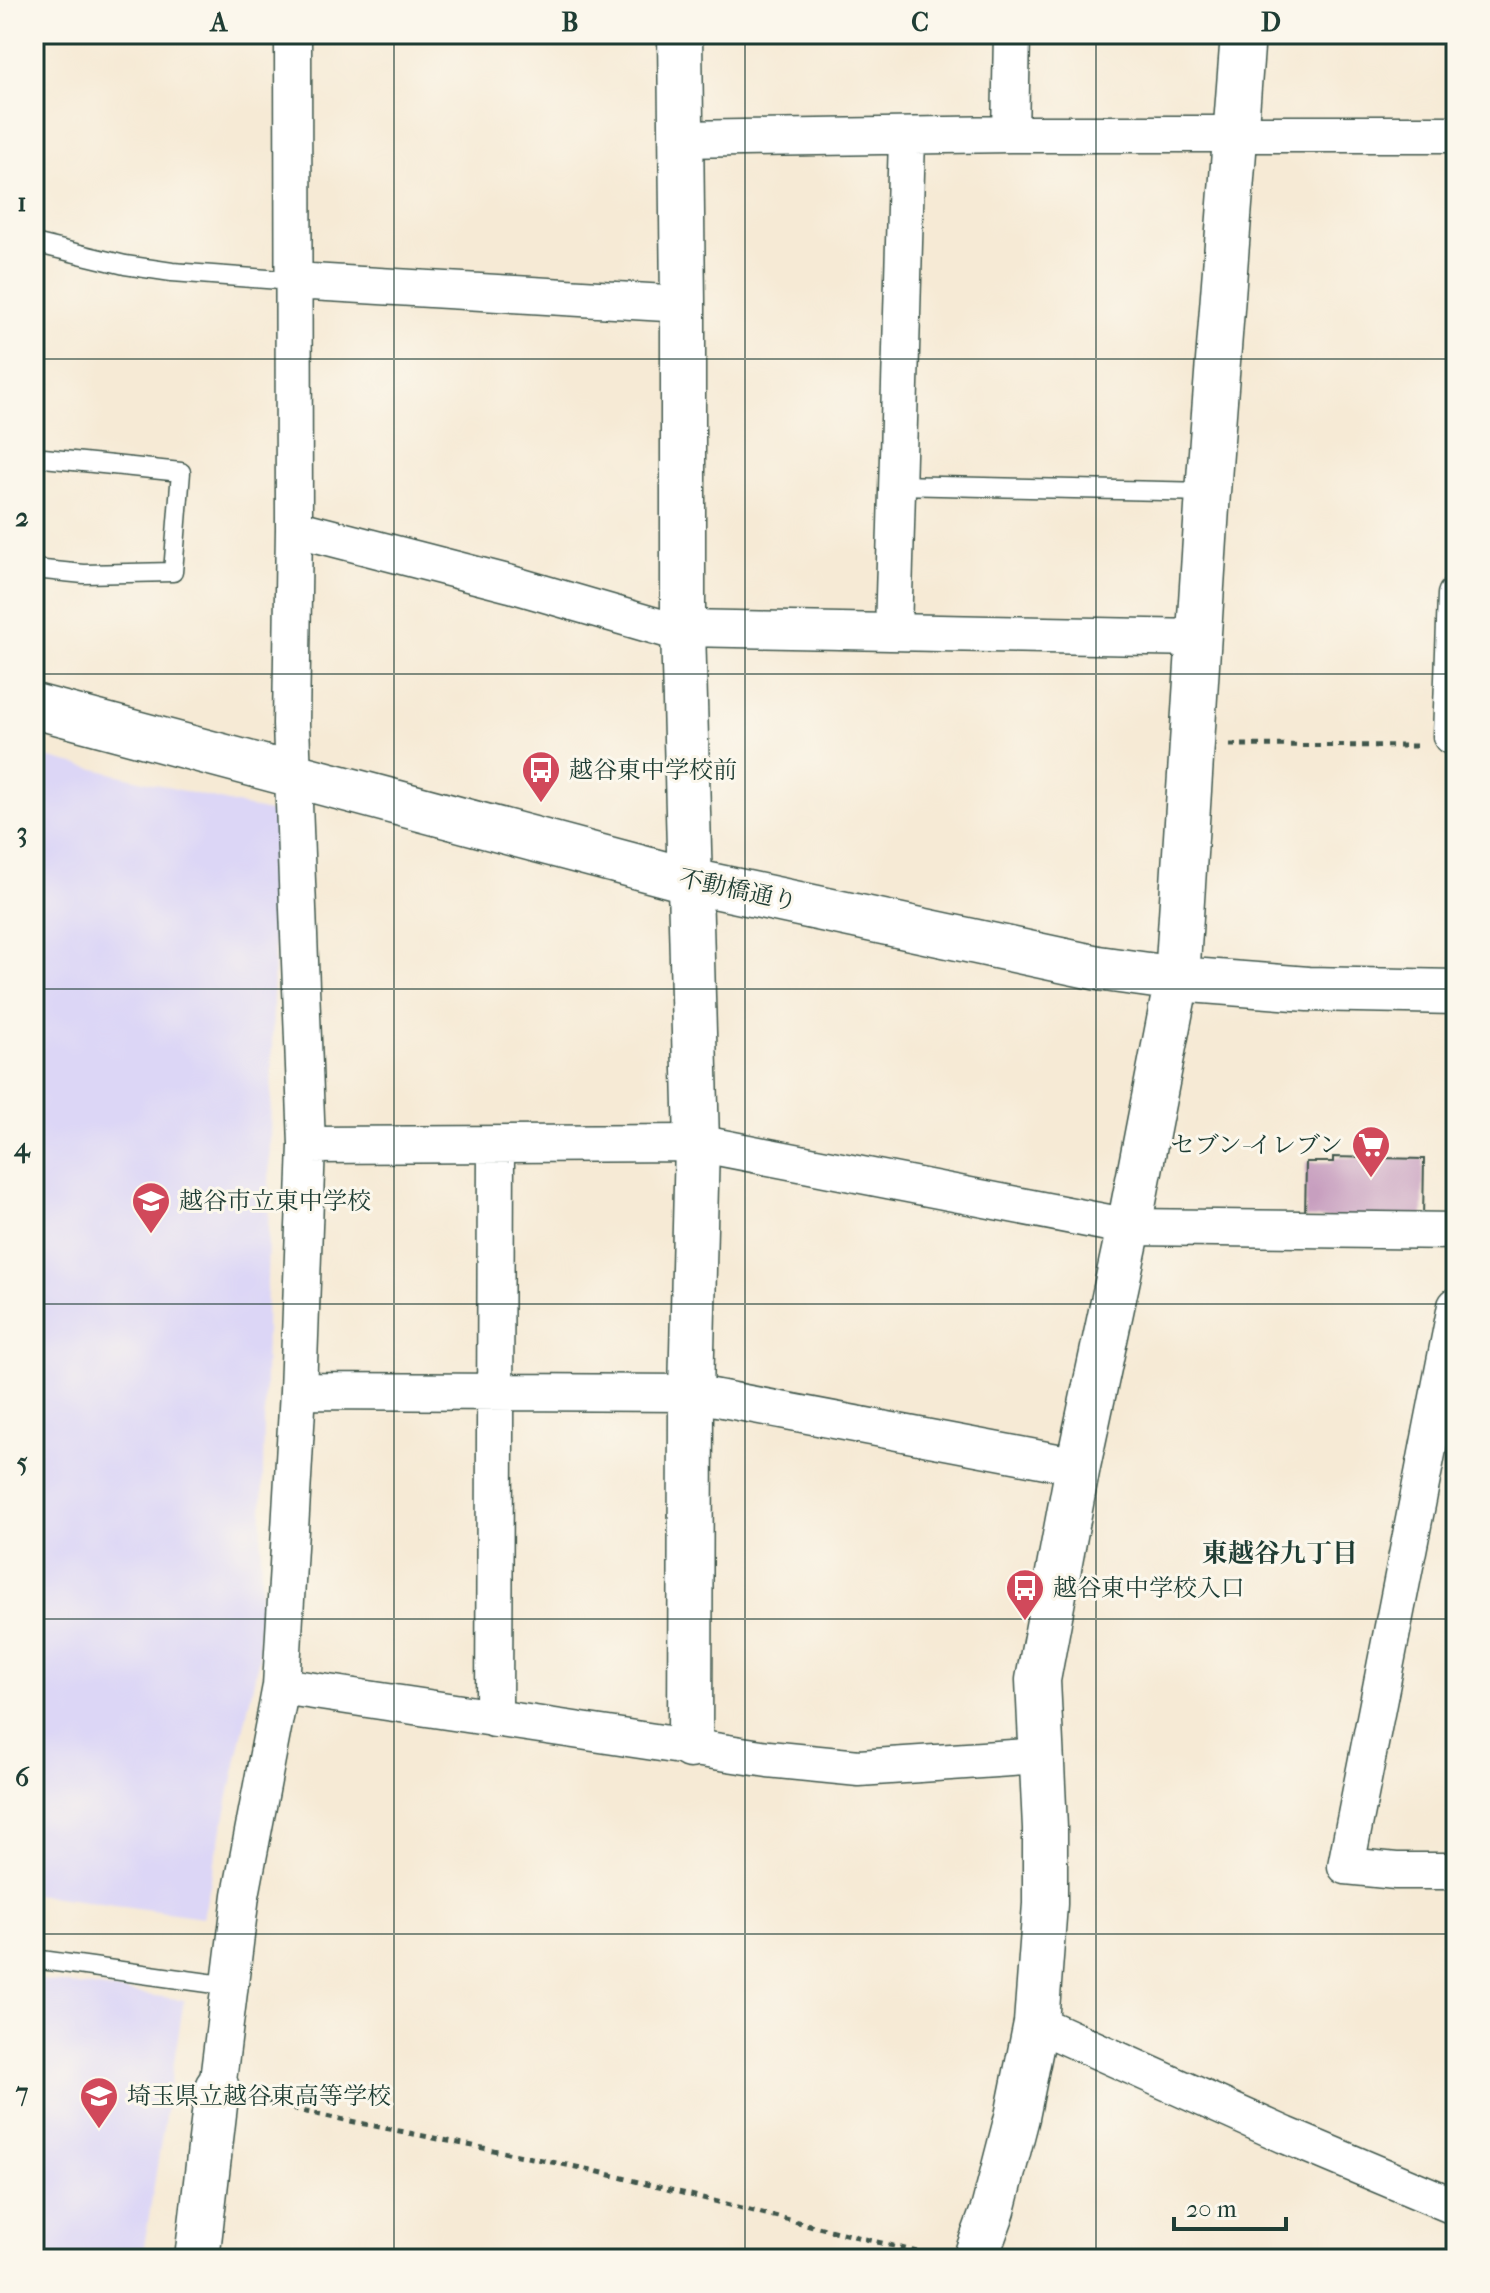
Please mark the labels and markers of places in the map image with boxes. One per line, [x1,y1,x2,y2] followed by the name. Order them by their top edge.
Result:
[520,749,562,804] bus stop icon: 越谷東中学校前
[569,756,737,784] place label: 越谷東中学校前
[1350,1124,1392,1179] supermarket icon: セブン-イレブン
[1171,1131,1343,1159] place label: セブン-イレブン
[130,1180,172,1235] school or university icon: 越谷市立東中学校
[179,1187,371,1215] place label: 越谷市立東中学校
[1004,1567,1046,1622] bus stop icon: 越谷東中学校入口
[1053,1574,1245,1602] place label: 越谷東中学校入口
[78,2075,120,2130] school or university icon: 埼玉県立越谷東高等学校
[127,2082,391,2110] place label: 埼玉県立越谷東高等学校

